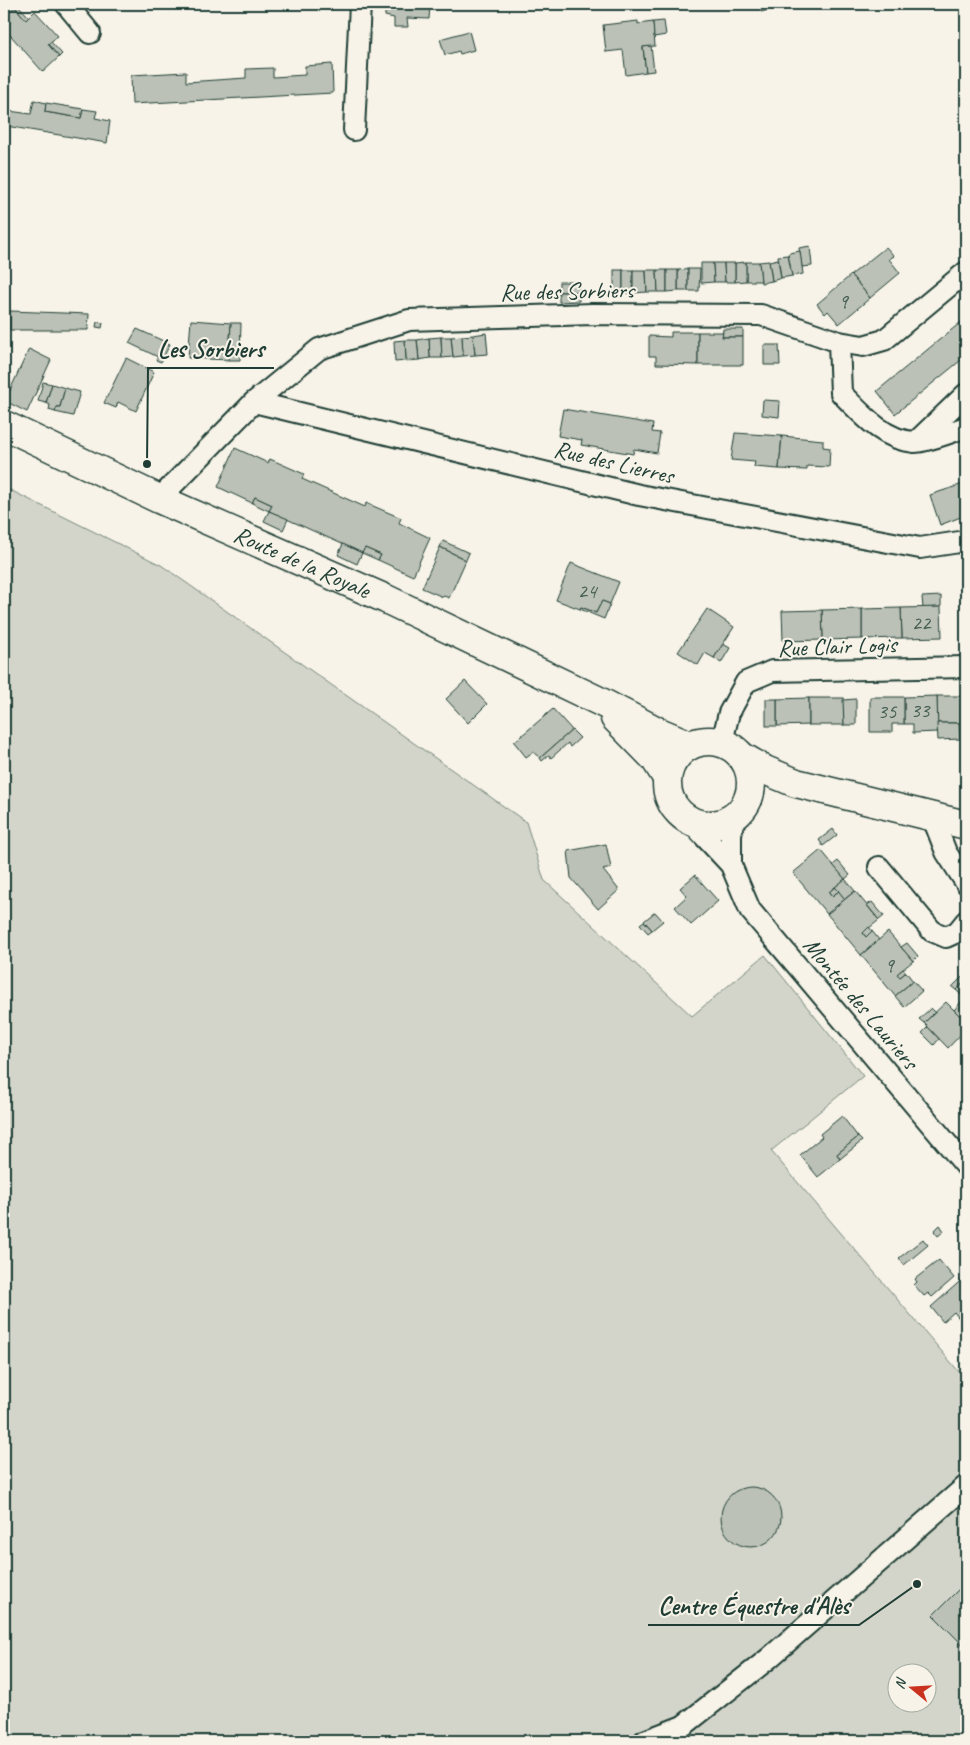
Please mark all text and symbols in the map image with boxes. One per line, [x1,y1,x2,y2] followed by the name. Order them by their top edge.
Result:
[500,275,636,307] street label: Rue des Sorbiers
[838,288,849,314] house number: 9
[148,328,274,368] callout: Les Sorbiers
[158,333,266,365] text: Les Sorbiers
[551,434,679,491] street label: Rue des Lierres
[229,519,377,606] street label: Route de la Royale
[578,578,599,604] house number: 24
[912,610,932,636] house number: 22
[777,629,900,663] street label: Rue Clair Logis
[911,697,931,723] house number: 33
[878,698,898,724] house number: 35
[797,931,926,1077] street label: Montée des Lauriers
[884,952,895,978] house number: 9
[648,1585,859,1625] callout: Centre Équestre d'Alès
[658,1590,852,1622] text: Centre Équestre d'Alès
[888,1662,938,1712] north arrow
[891,1675,910,1691] text: N

